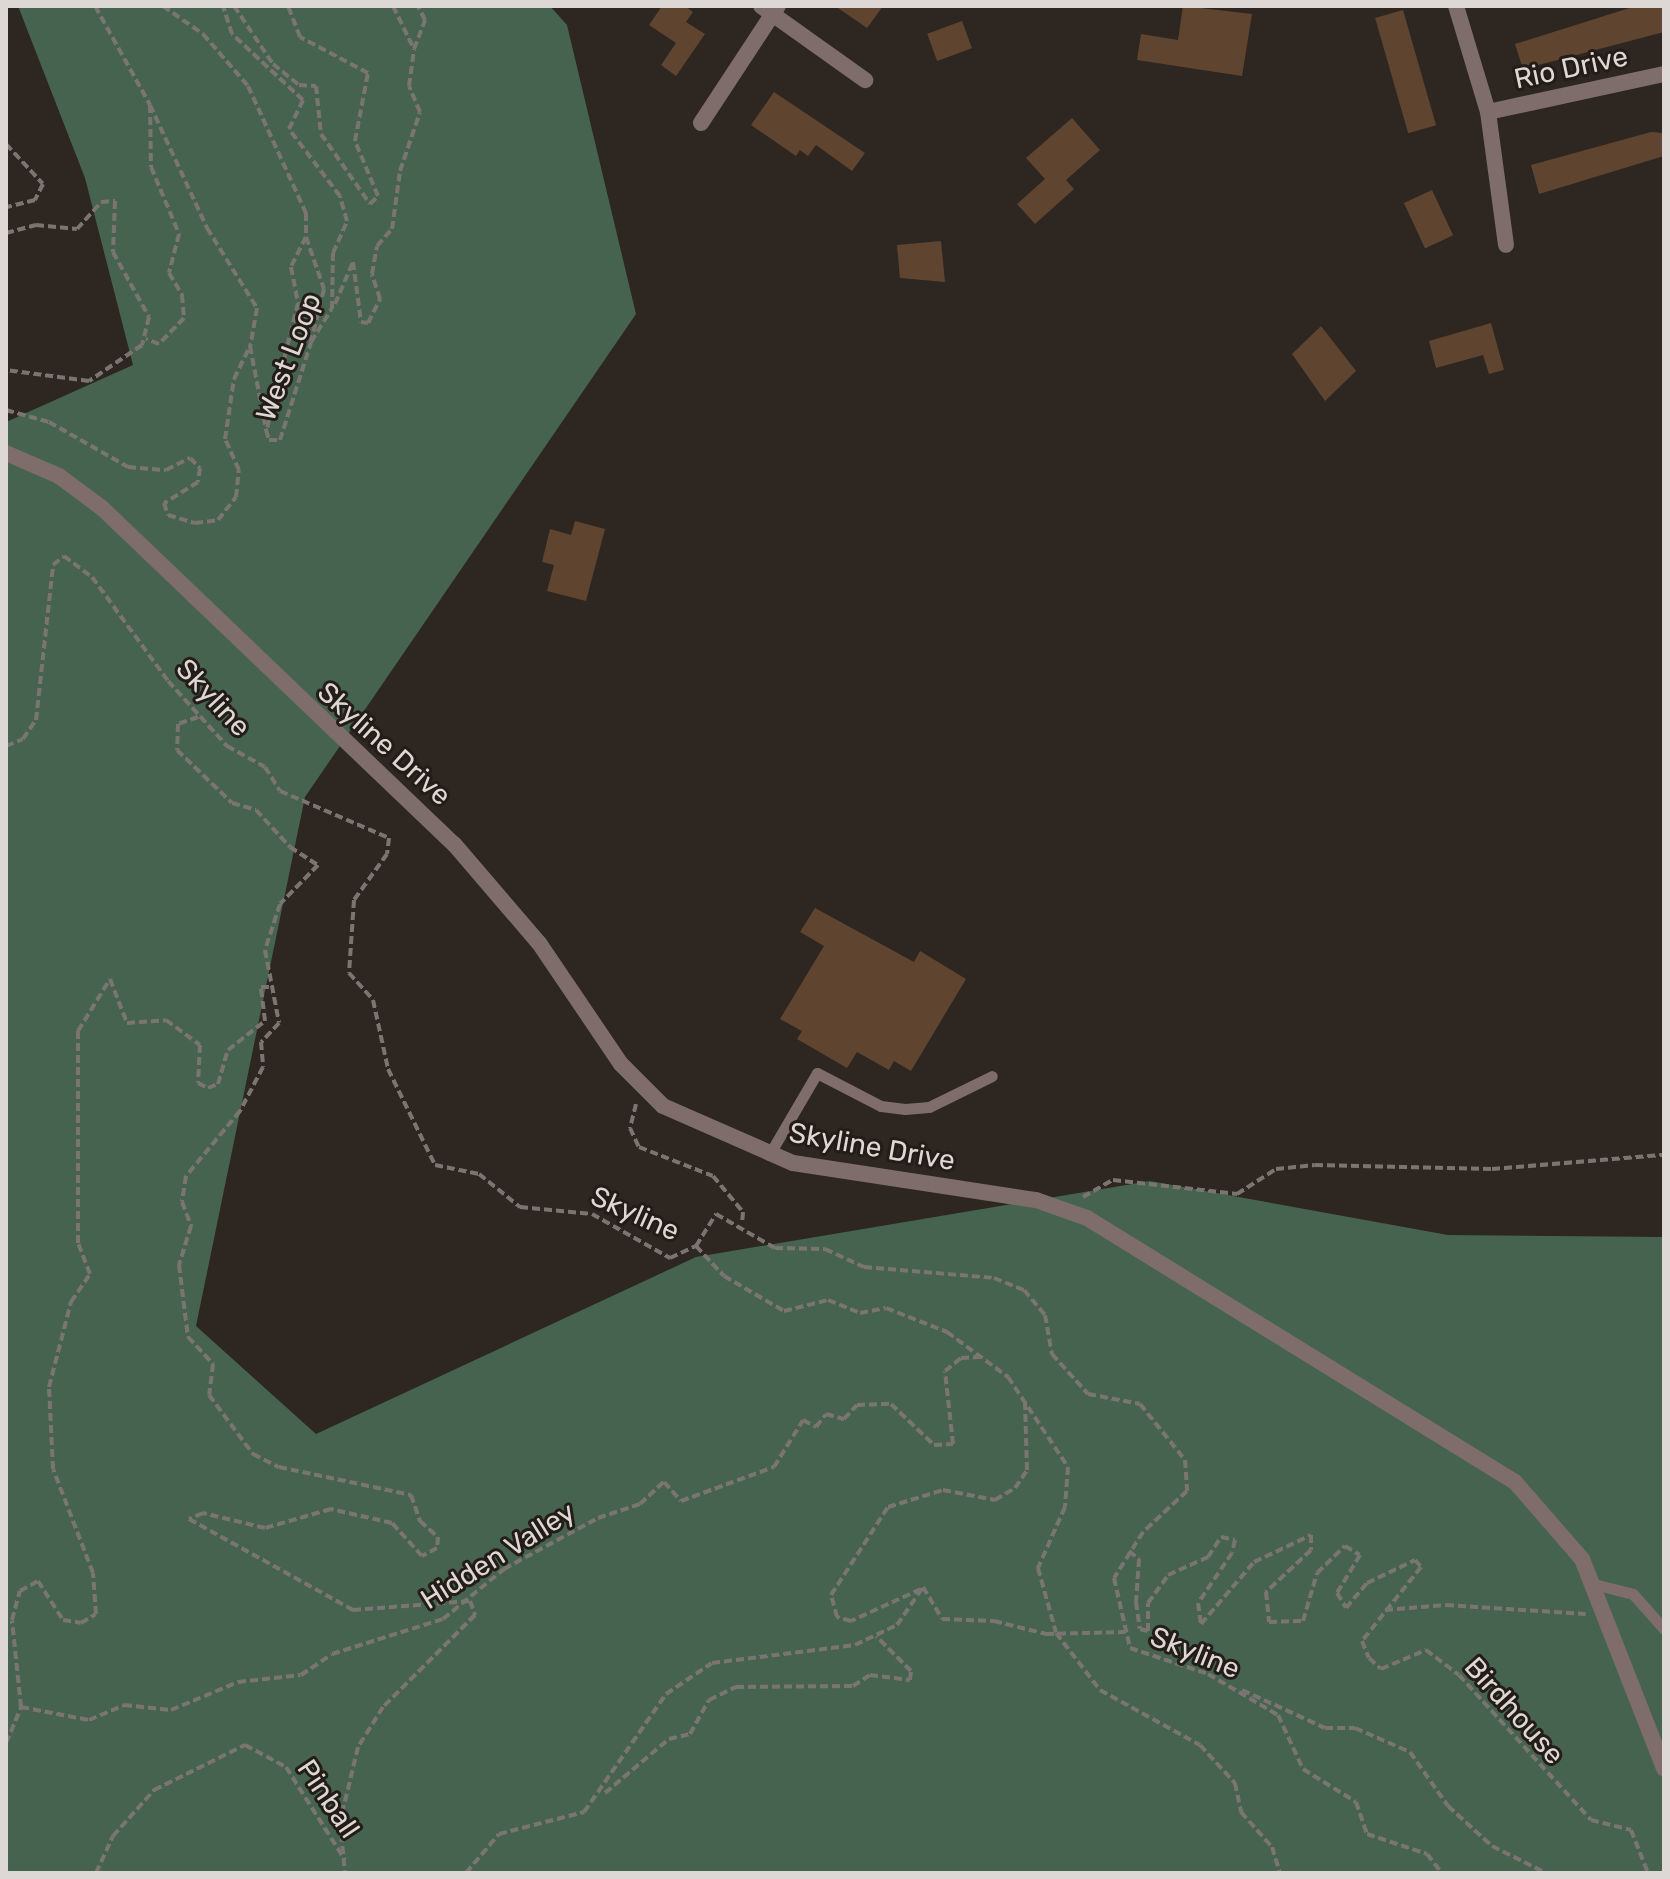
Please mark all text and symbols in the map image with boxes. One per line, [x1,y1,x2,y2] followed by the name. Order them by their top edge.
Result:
[1511,40,1631,96] street label: Rio Drive
[249,288,329,426] street label: West Loop
[169,652,257,744] street label: Skyline
[310,675,458,813] street label: Skyline Drive
[786,1116,958,1178] street label: Skyline Drive
[585,1180,685,1248] street label: Skyline
[414,1495,582,1617] street label: Hidden Valley
[1145,1620,1245,1686] street label: Skyline
[1457,1651,1571,1771] street label: Birdhouse
[290,1753,366,1845] street label: Pinball

